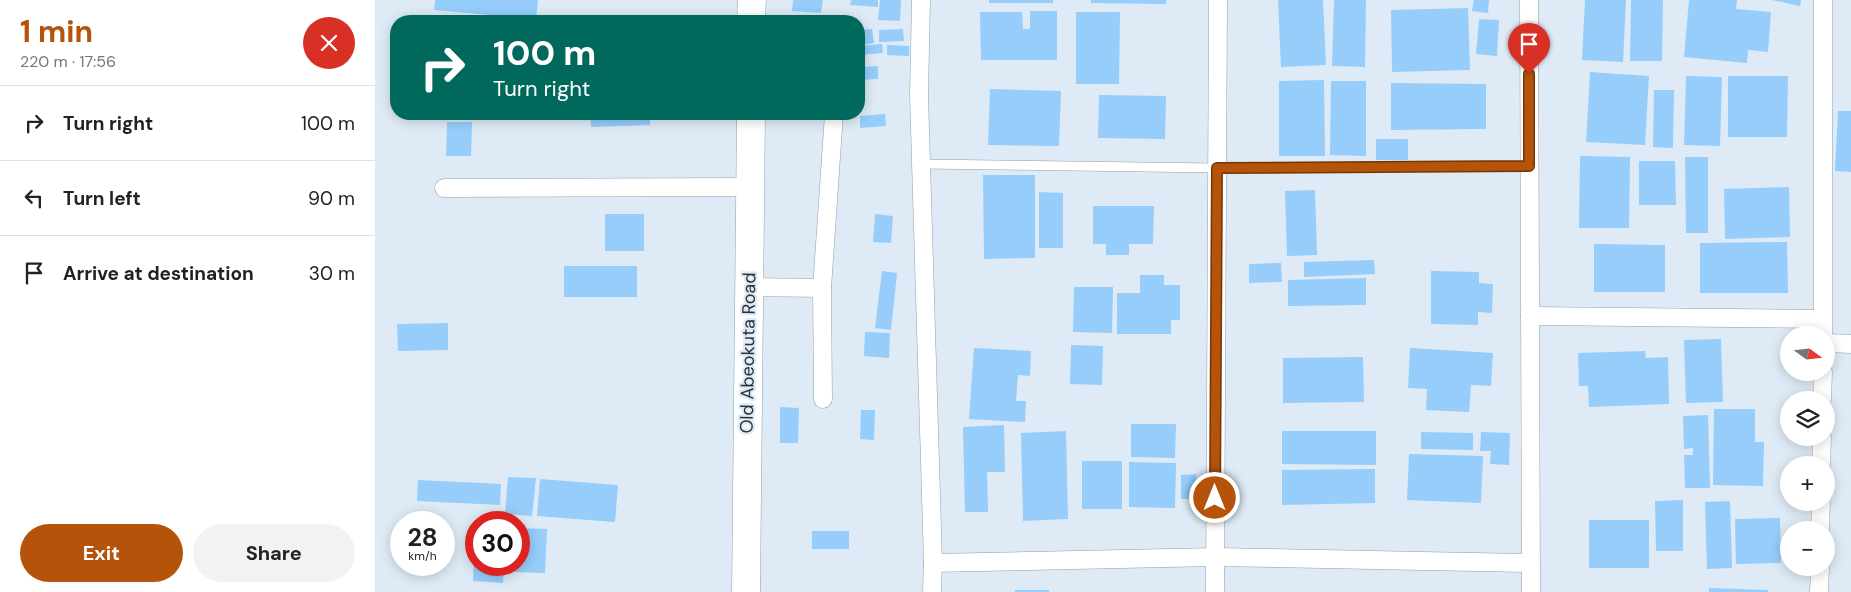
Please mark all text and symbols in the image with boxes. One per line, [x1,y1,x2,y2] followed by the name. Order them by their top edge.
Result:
[20,12,93,51] text: 1 min
[303,17,355,69] button: close
[1508,23,1550,74] pin
[493,30,596,76] text: 100 m
[1515,30,1543,58] icon: arrive
[410,35,475,100] icon: right
[20,51,116,72] text: 220 m · 17:56
[493,74,590,103] text: Turn right
[20,109,48,137] icon: right
[63,111,153,136] text: Turn right
[301,111,355,136] text: 100 m
[20,184,48,212] icon: left
[63,186,141,211] text: Turn left
[308,186,355,211] text: 90 m
[20,259,48,287] icon: arrive
[63,261,254,286] text: Arrive at destination
[309,261,355,286] text: 30 m
[735,272,761,434] street label: Old Abeokuta Road
[1780,326,1835,381] north arrow
[1780,326,1835,576] map controls
[1780,391,1835,446] button: layers
[1780,456,1835,511] button: +
[1188,471,1240,523] position arrow
[465,511,530,576] speed limit sign: 30
[407,521,438,554] text: 28
[1780,521,1835,576] button: −
[20,524,183,582] button: Exit
[193,524,355,582] button: Share
[408,548,437,564] text: km/h

